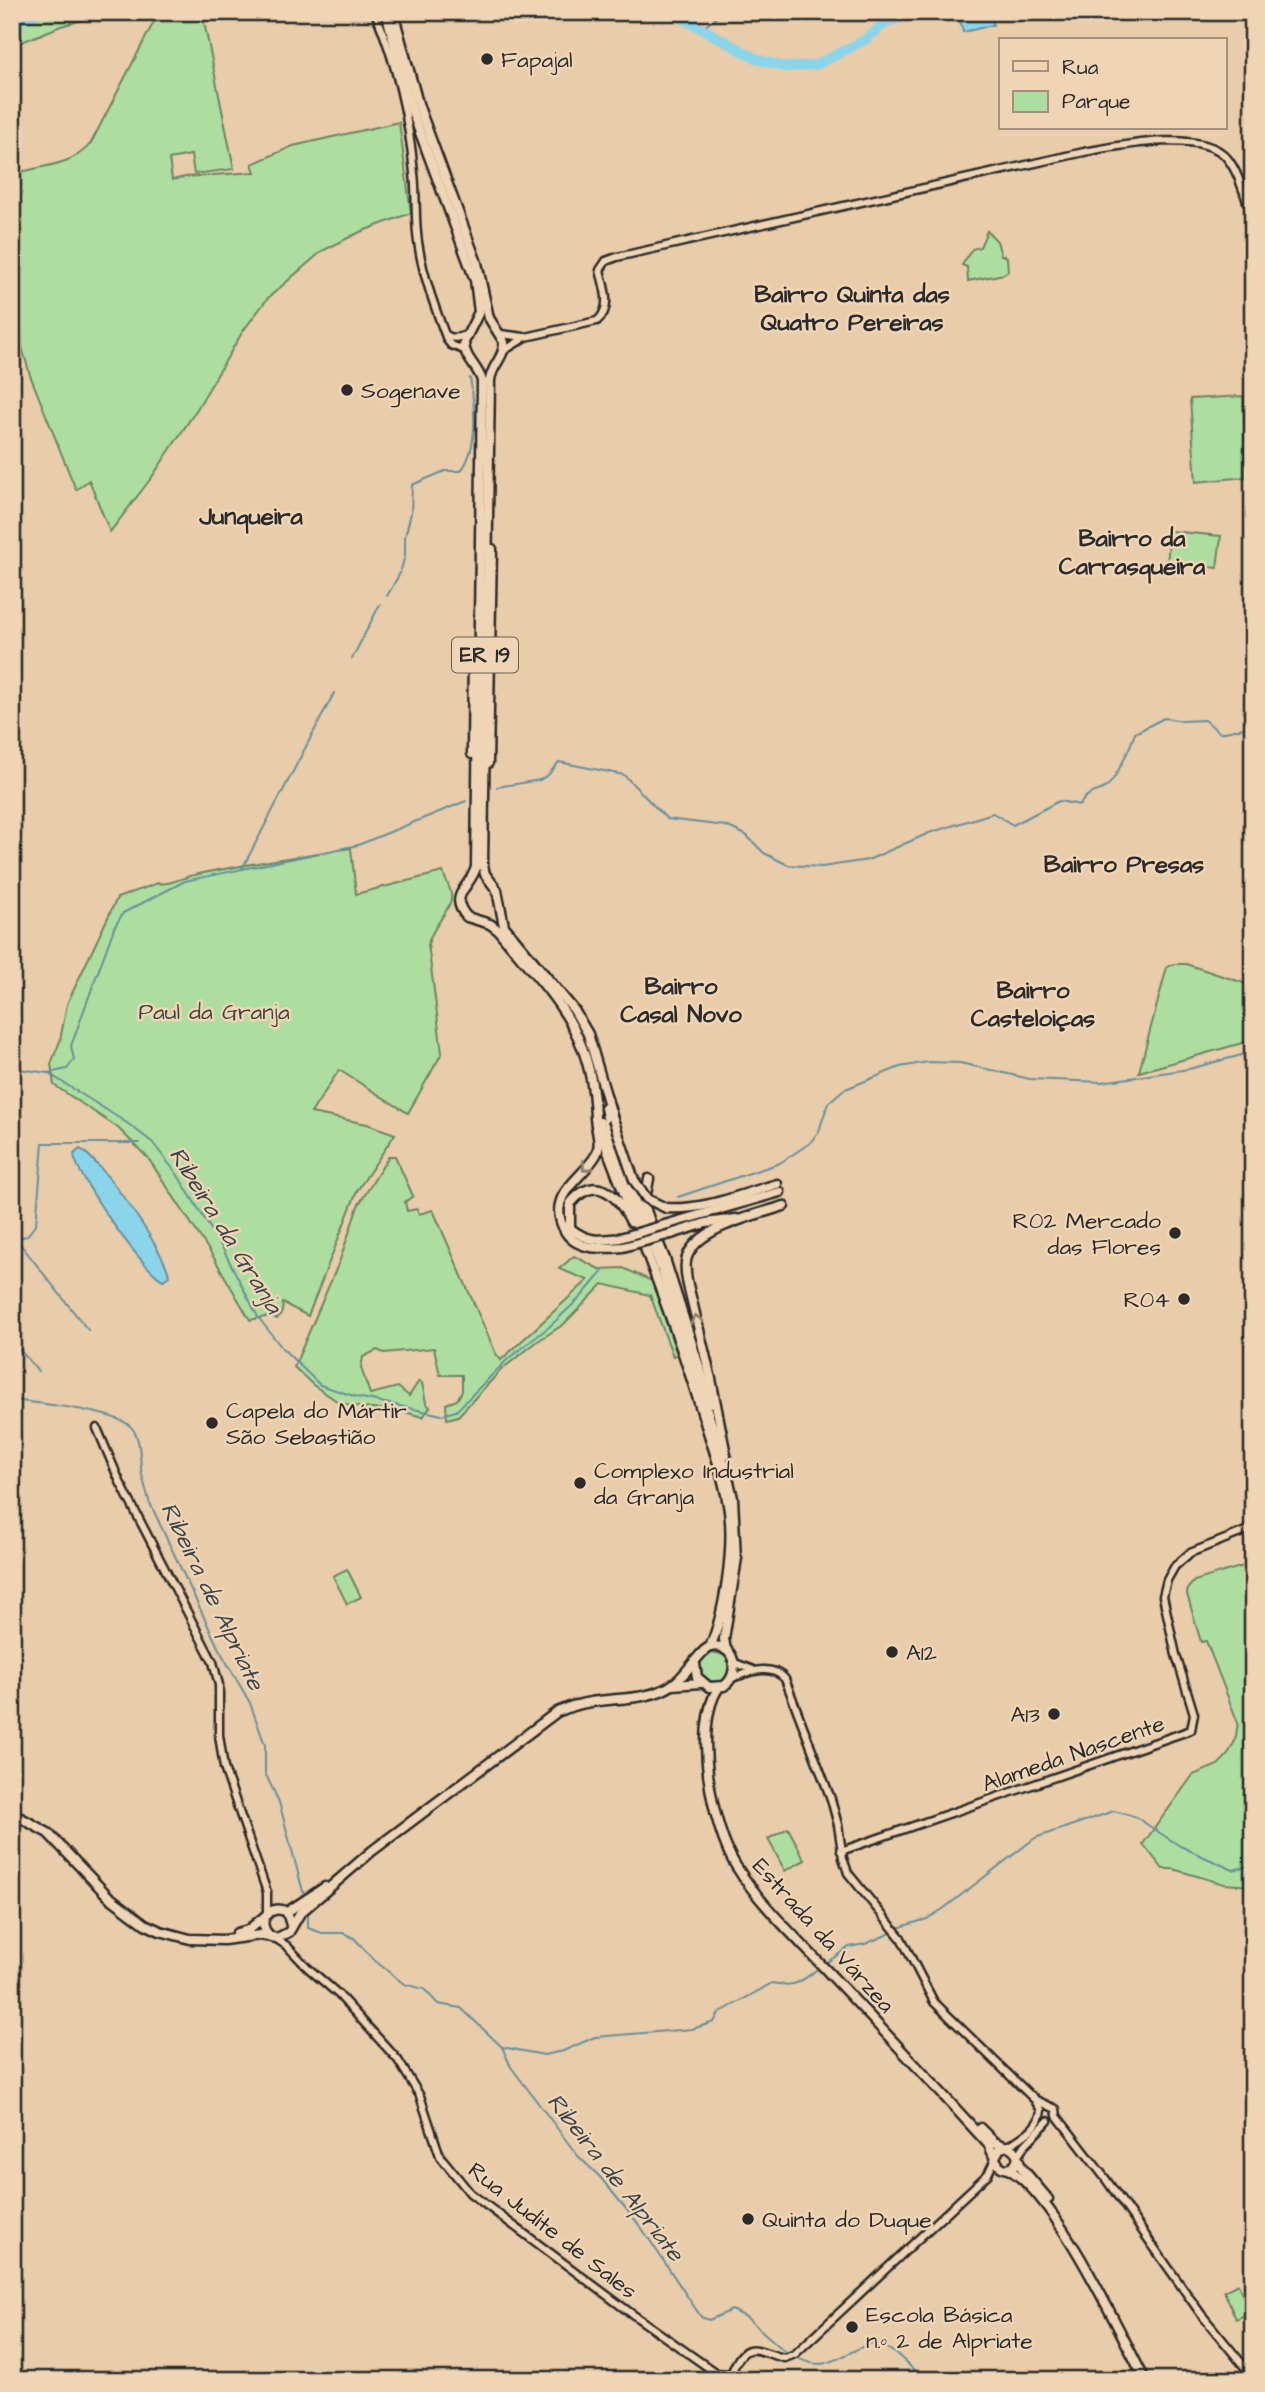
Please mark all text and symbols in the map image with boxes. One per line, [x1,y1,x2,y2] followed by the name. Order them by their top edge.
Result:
[999,38,1226,130] legend
[501,44,573,76] place label: Fapajal
[479,51,495,67] marker: Fapajal
[1062,53,1099,82] text: Rua
[1062,87,1130,116] text: Parque
[754,278,950,340] district label: Bairro Quinta das Quatro Pereiras
[361,375,461,408] place label: Sogenave
[339,382,355,398] marker: Sogenave
[198,500,304,534] district label: Junqueira
[1059,522,1206,584] district label: Bairro da Carrasqueira
[452,638,518,672] road number: ER 19
[1044,848,1204,882] district label: Bairro Presas
[620,970,742,1032] district label: Bairro Casal Novo
[971,974,1095,1036] district label: Bairro Casteloiças
[138,996,290,1028] park label: Paul da Granja
[160,1141,291,1322] water label: Ribeira da Granja
[582,1159,595,1171] one-way arrow
[1013,1205,1161,1263] place label: R02 Mercado das Flores
[1167,1225,1183,1241] marker: R02 Mercado das Flores
[1123,1284,1170,1316] place label: R04
[1176,1291,1192,1307] marker: R04
[690,1313,704,1325] one-way arrow
[226,1395,407,1453] place label: Capela do Mártir São Sebastião
[204,1415,220,1431] marker: Capela do Mártir São Sebastião
[594,1455,794,1513] place label: Complexo Industrial da Granja
[572,1475,588,1491] marker: Complexo Industrial da Granja
[152,1497,273,1697] water label: Ribeira de Alpriate
[906,1637,937,1669] place label: A12
[884,1644,900,1660] marker: A12
[1011,1699,1040,1731] place label: A13
[1046,1706,1062,1722] marker: A13
[978,1708,1169,1800] street label: Alameda Nascente
[745,1851,902,2020] street label: Estrada da Várzea
[539,2086,692,2270] water label: Ribeira de Alpriate
[461,2155,644,2307] street label: Rua Judite de Sales
[762,2204,932,2236] place label: Quinta do Duque
[740,2211,756,2227] marker: Quinta do Duque
[866,2299,1033,2357] place label: Escola Básica n.º 2 de Alpriate
[844,2319,860,2335] marker: Escola Básica n.º 2 de Alpriate

